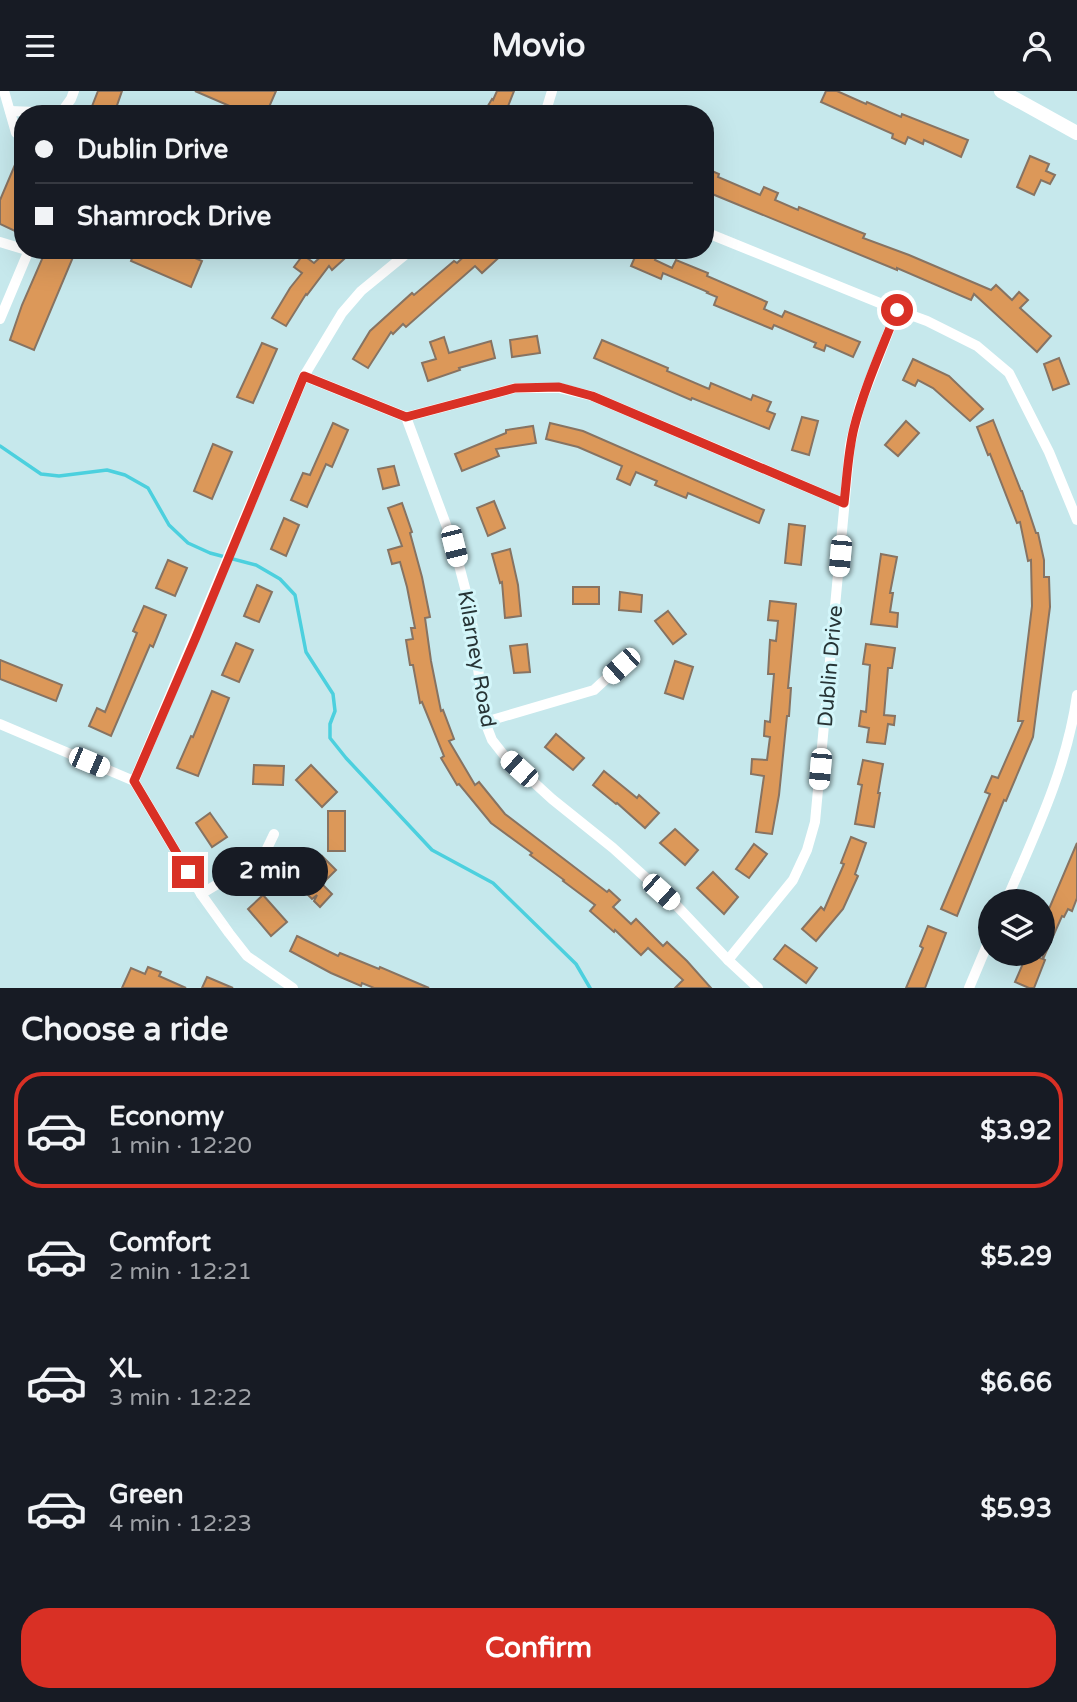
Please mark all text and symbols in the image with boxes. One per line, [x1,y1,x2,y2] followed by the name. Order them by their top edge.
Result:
[21,27,59,65] icon: menu
[491,27,586,65] text: Movio
[1018,27,1056,65] icon: person
[77,134,228,165] text: Dublin Drive
[77,201,271,232] text: Shamrock Drive
[881,294,913,326] route start
[439,523,470,569] car
[828,534,853,578] car
[452,589,501,729] street label: Kilarney Road
[813,604,848,728] street label: Dublin Drive
[599,644,644,688] car
[66,744,113,780] car
[497,747,542,791] car
[808,747,833,791] car
[212,847,328,897] callout: 2 min
[172,856,204,888] route end
[239,857,301,885] text: 2 min
[639,870,684,914] car
[978,889,1055,966] map controls
[978,889,1055,966] button: layers
[21,1011,228,1049] text: Choose a ride
[25,1099,88,1162] icon: car
[109,1101,224,1132] text: Economy
[980,1115,1052,1146] text: $3.92
[109,1132,252,1160] text: 1 min · 12:20
[25,1225,88,1288] icon: car
[109,1227,211,1258] text: Comfort
[980,1241,1052,1272] text: $5.29
[109,1258,252,1286] text: 2 min · 12:21
[25,1351,88,1414] icon: car
[109,1353,141,1384] text: XL
[980,1367,1052,1398] text: $6.66
[109,1384,252,1412] text: 3 min · 12:22
[25,1477,88,1540] icon: car
[109,1479,184,1510] text: Green
[980,1493,1052,1524] text: $5.93
[109,1510,252,1538] text: 4 min · 12:23
[21,1608,1056,1688] button: Confirm

